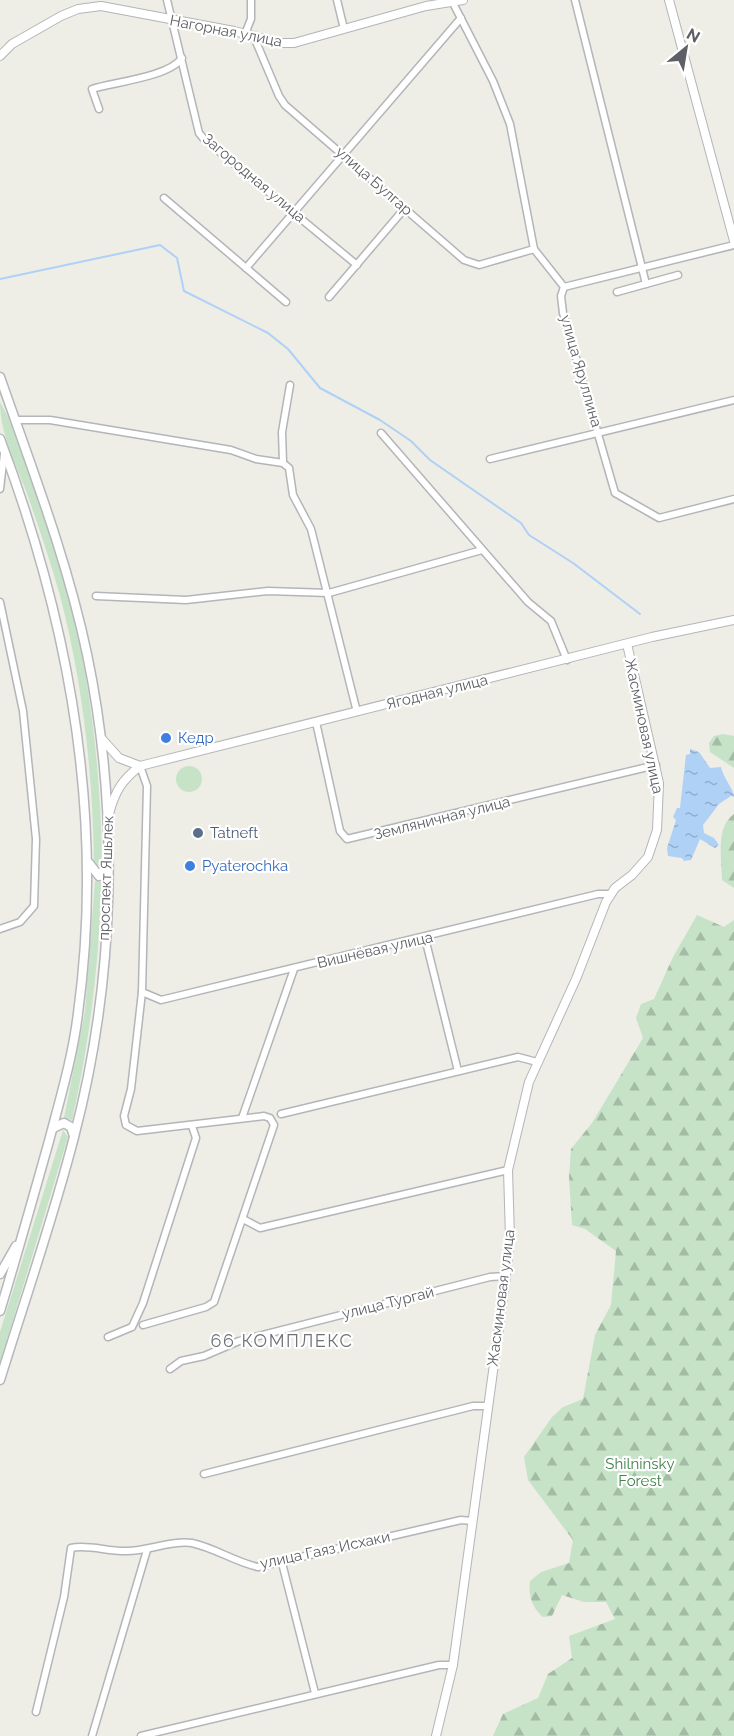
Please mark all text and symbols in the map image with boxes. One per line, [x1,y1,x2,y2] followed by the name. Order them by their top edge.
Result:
[168,11,284,51] street label: Нагорная улица
[656,18,716,78] north arrow
[683,24,703,47] text: N
[199,130,309,226] street label: Загородная улица
[332,143,416,219] street label: улица Булгар
[556,313,606,429] street label: улица Яруллина
[621,657,667,795] street label: Жасминовая улица
[384,671,490,713] street label: Ягодная улица
[178,729,214,747] place label: Кедр
[159,731,173,745] marker: Кедр
[372,792,512,844] street label: Земляничная улица
[95,815,117,941] street label: проспект Яшьлек
[210,824,258,842] place label: Tatneft
[191,826,205,840] marker: Tatneft
[202,857,288,875] place label: Pyaterochka
[183,859,197,873] marker: Pyaterochka
[315,928,435,972] street label: Вишнёвая улица
[484,1228,518,1368] street label: Жасминовая улица
[340,1283,436,1323] street label: улица Тургай
[211,1330,353,1351] district label: 66 КОМПЛЕКС
[605,1455,675,1490] park label: Shilninsky Forest
[258,1527,392,1573] street label: улица Гаяз Исхаки

